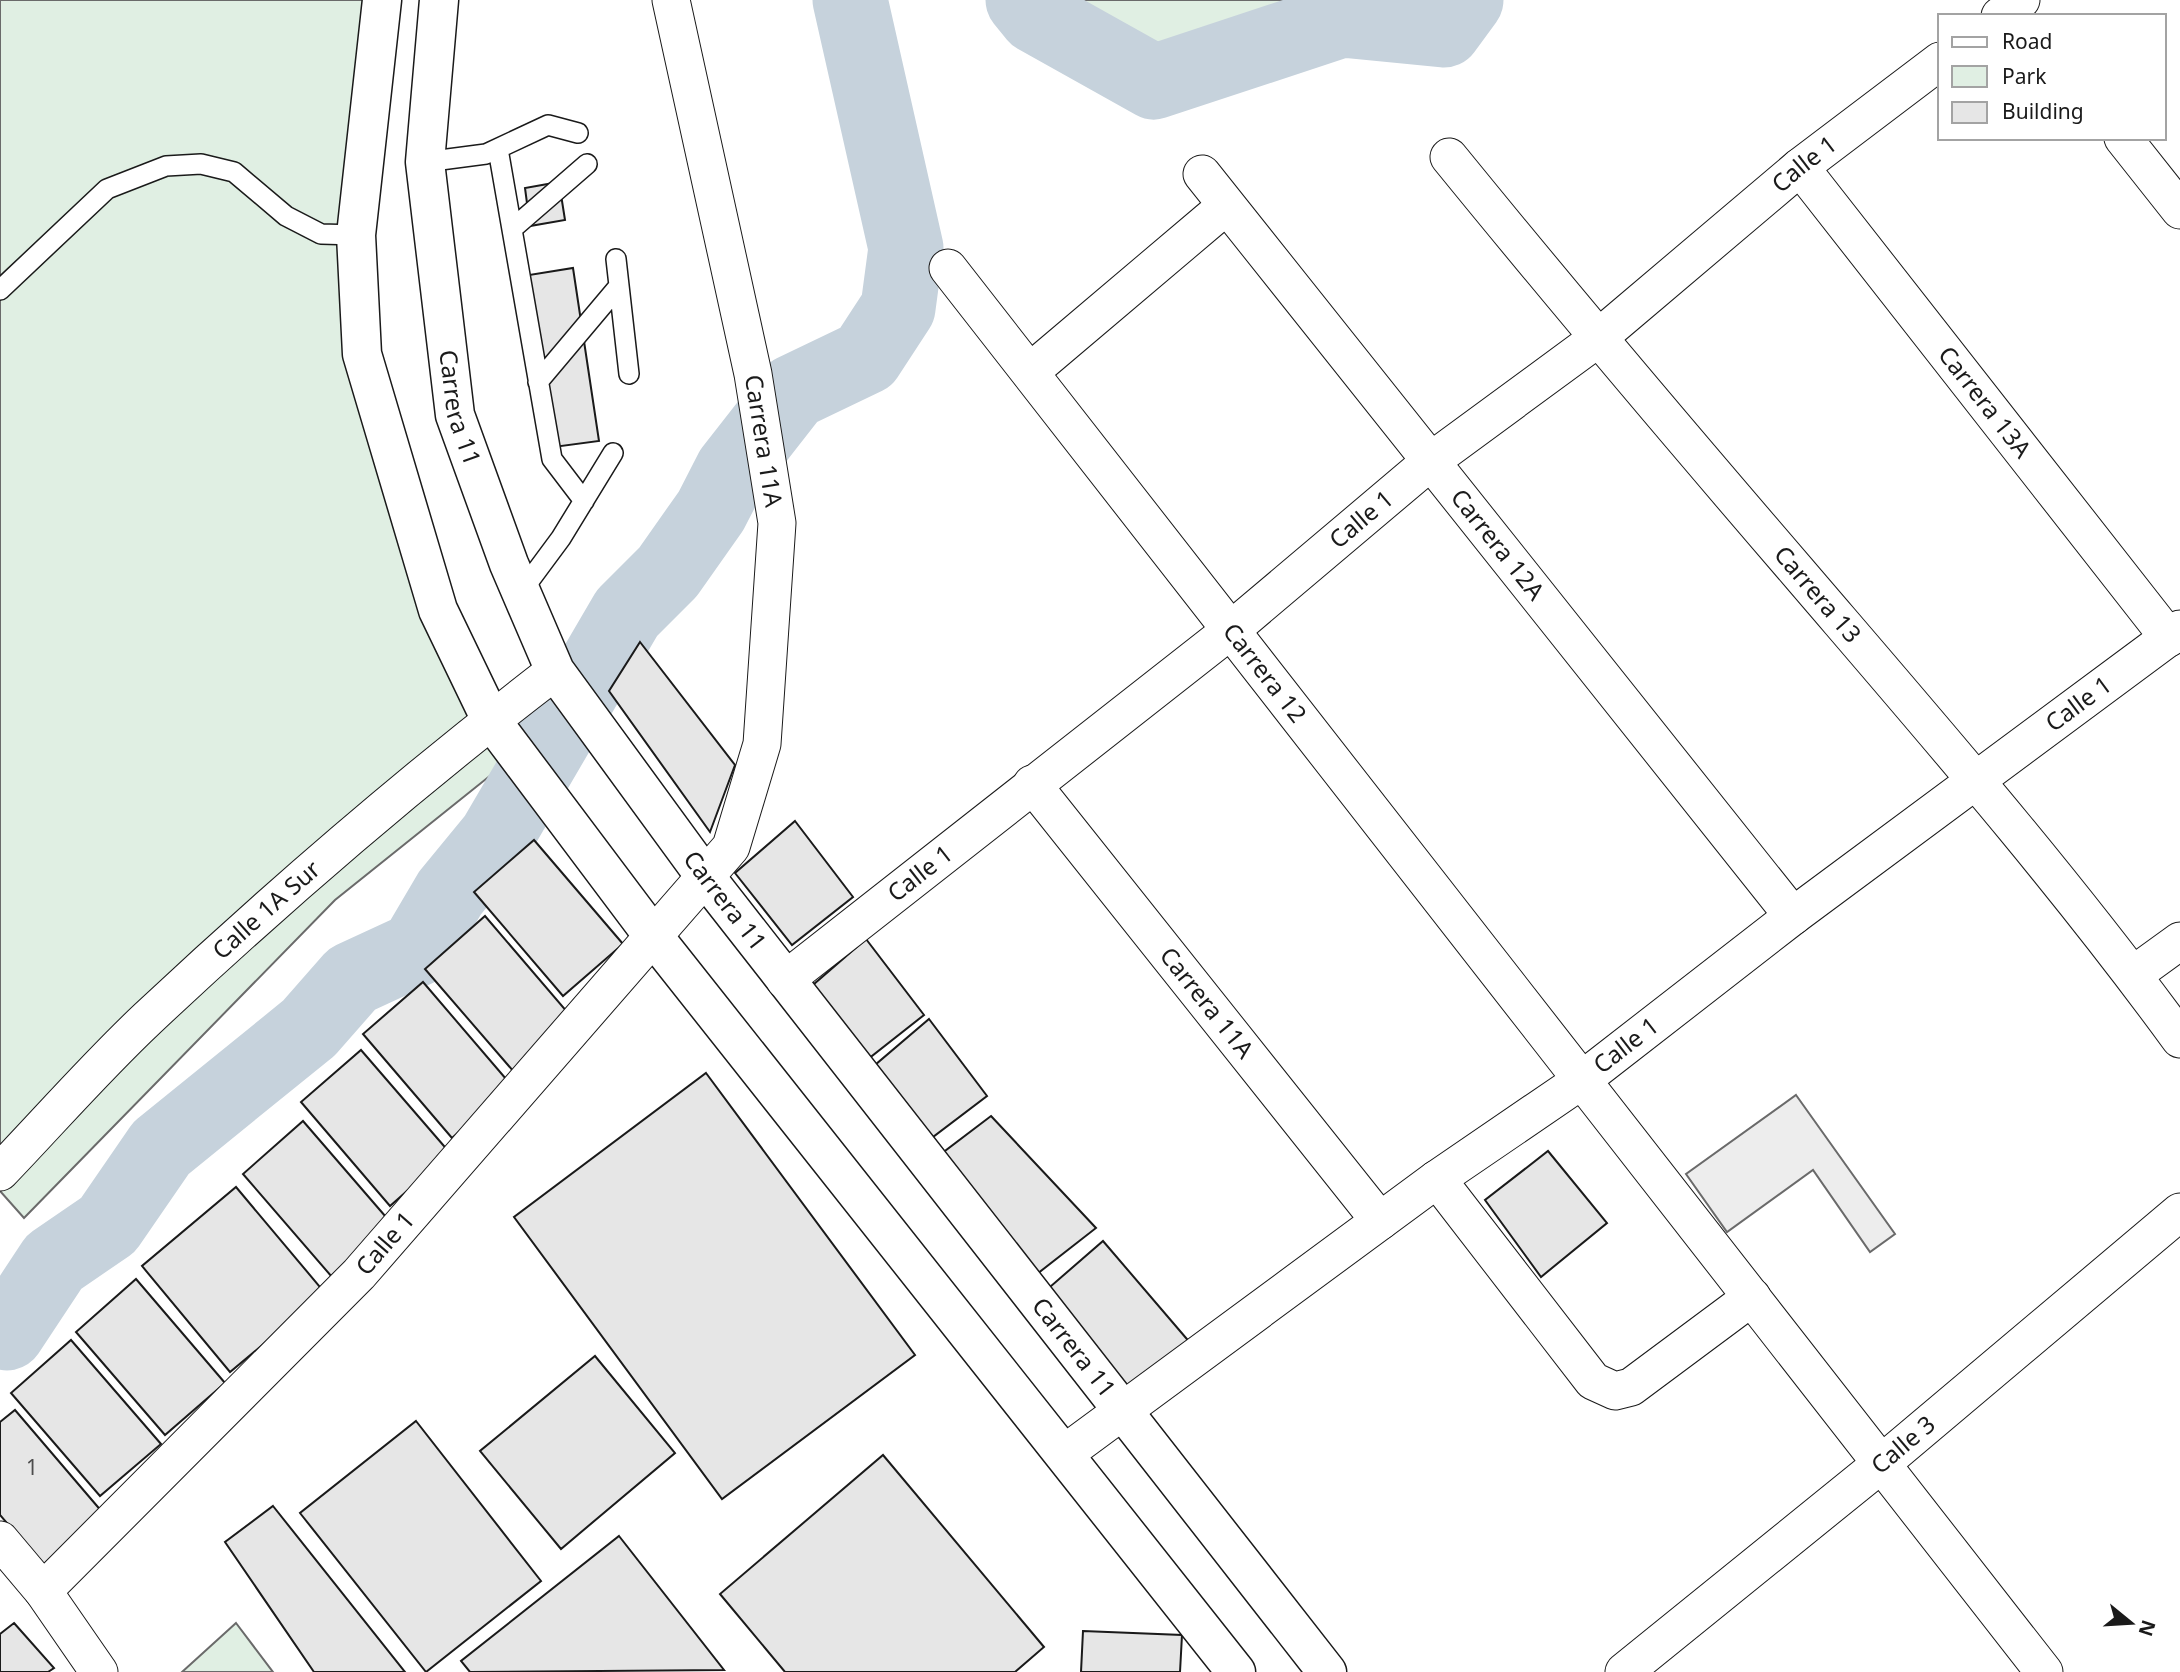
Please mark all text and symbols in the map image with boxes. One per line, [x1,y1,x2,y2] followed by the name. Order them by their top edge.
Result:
[1938,14,2166,140] legend
[2002,27,2052,55] text: Road
[2002,62,2047,90] text: Park
[2002,97,2084,125] text: Building
[1764,127,1843,199] street label: Calle 1
[1931,339,2040,465] street label: Carrera 13A
[432,348,490,470] street label: Carrera 11
[738,372,791,510] street label: Carrera 11A
[1444,481,1553,607] street label: Carrera 12A
[1322,482,1400,555] street label: Calle 1
[1767,538,1869,649] street label: Carrera 13
[1216,616,1315,729] street label: Carrera 12
[2038,667,2118,738] street label: Calle 1
[880,837,959,909] street label: Calle 1
[677,843,775,957] street label: Carrera 11
[204,852,327,966] street label: Calle 1A Sur
[1153,940,1263,1065] street label: Carrera 11A
[1586,1009,1665,1080] street label: Calle 1
[347,1204,421,1282] street label: Calle 1
[1025,1290,1124,1404] street label: Carrera 11
[1864,1407,1942,1481] street label: Calle 3
[26,1453,38,1481] house number: 1
[2096,1588,2166,1658] north arrow
[2132,1617,2162,1640] text: N

